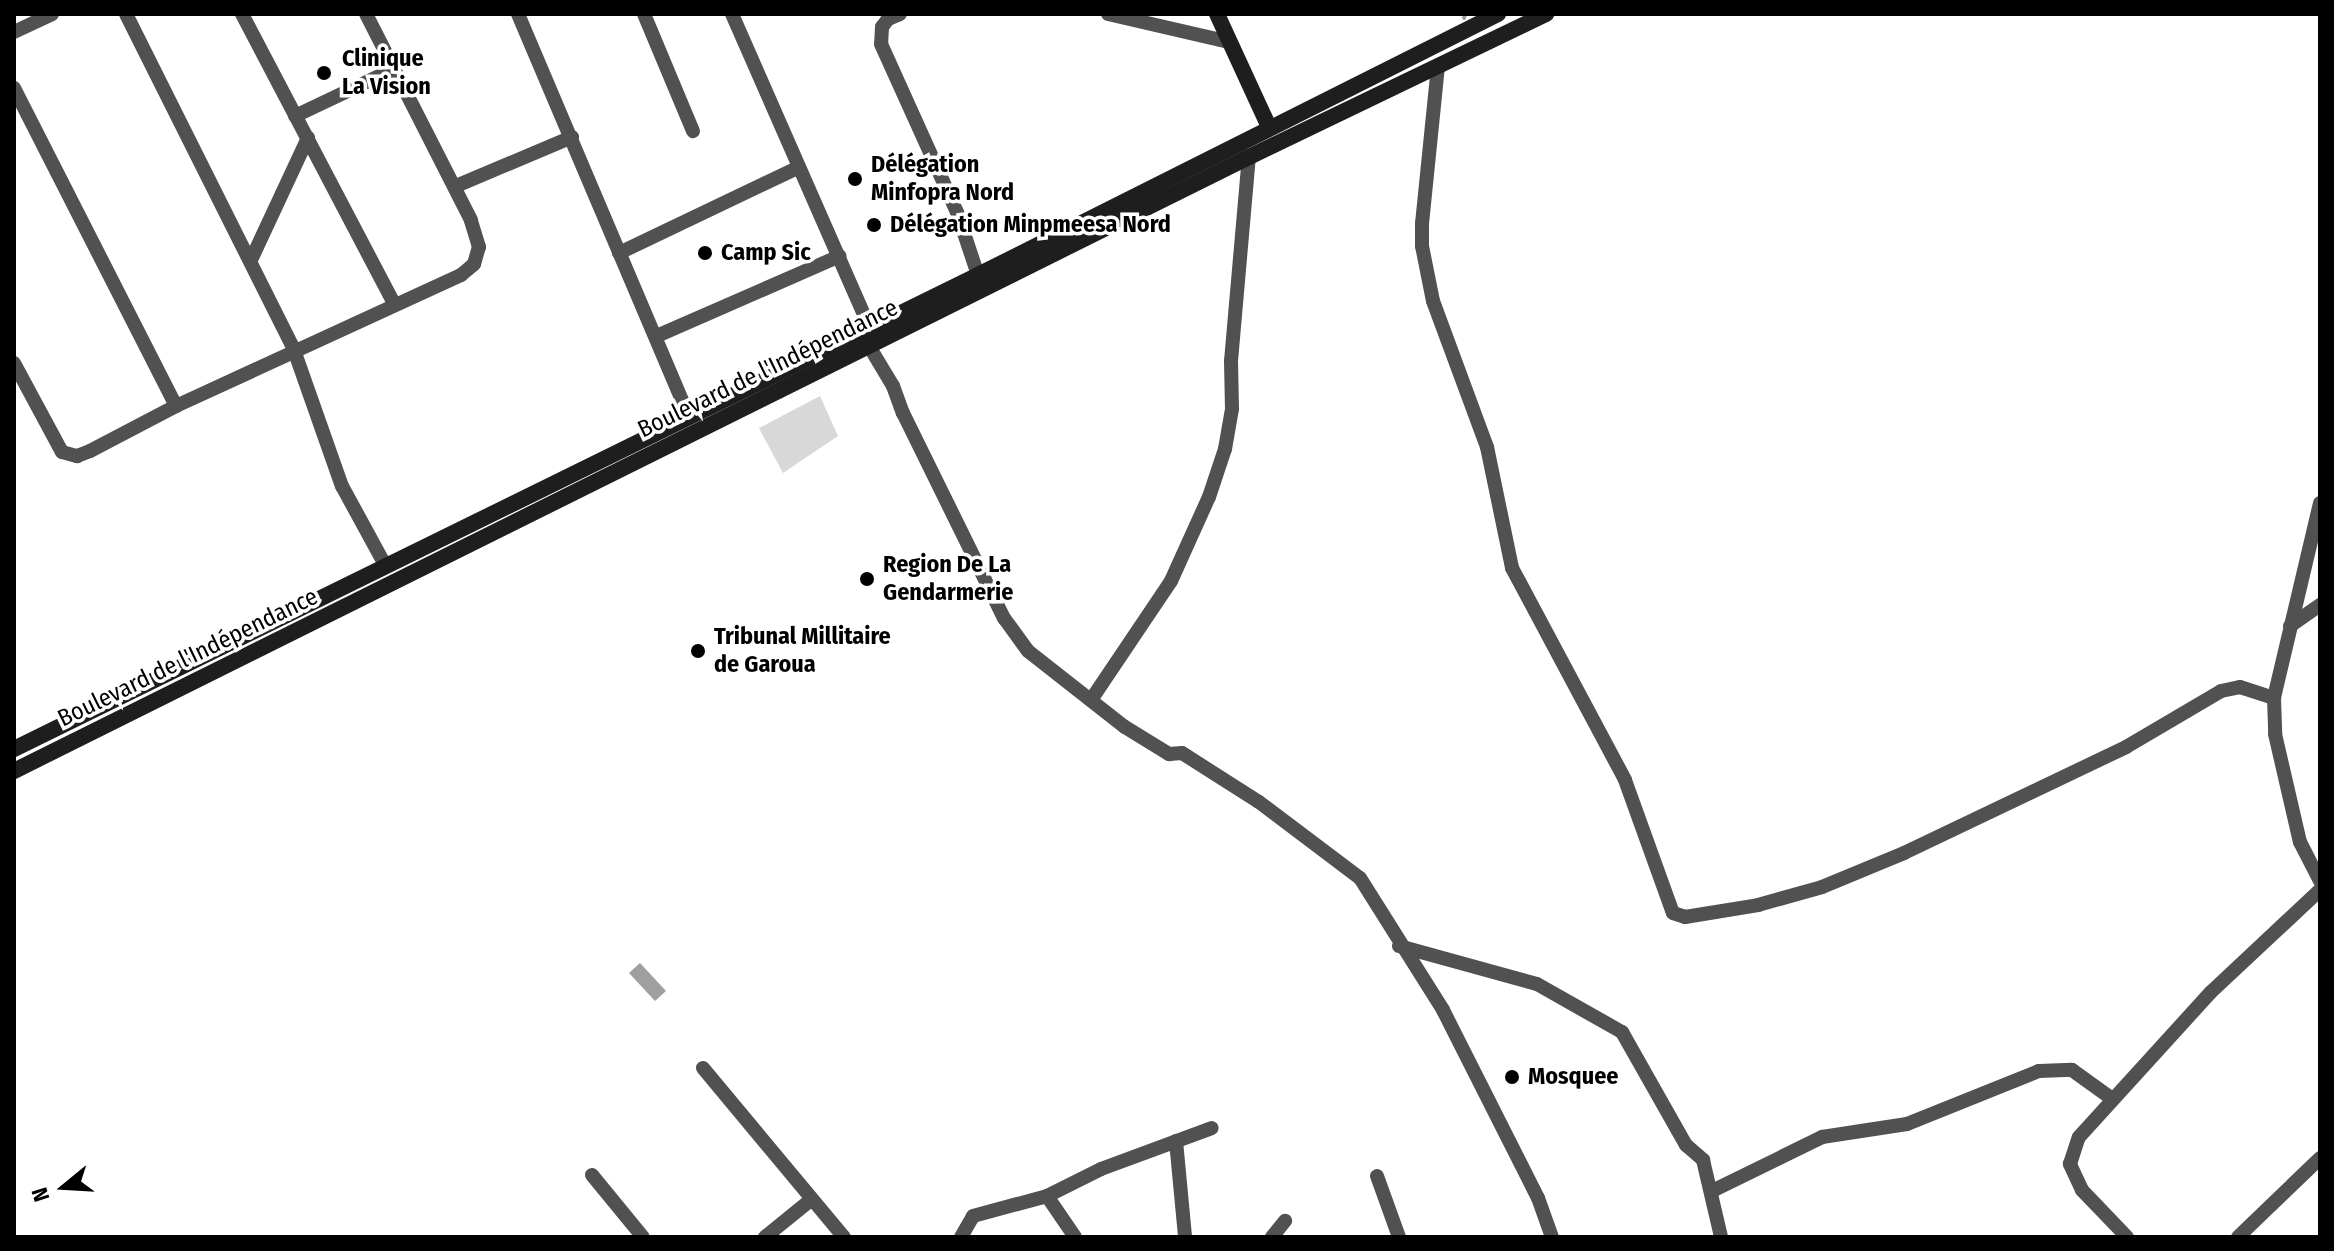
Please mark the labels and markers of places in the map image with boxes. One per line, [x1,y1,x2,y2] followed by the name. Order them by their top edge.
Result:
[342,45,431,101] place label: Clinique La Vision
[313,62,335,84] marker: Clinique La Vision
[871,151,1014,207] place label: Délégation Minfopra Nord
[846,170,864,188] marker: Délégation Minfopra Nord
[890,211,1171,239] place label: Délégation Minpmeesa Nord
[865,216,883,234] marker: Délégation Minpmeesa Nord
[721,239,811,267] place label: Camp Sic
[696,244,714,262] marker: Camp Sic
[883,551,1013,607] place label: Region De La Gendarmerie
[858,570,876,588] marker: Region De La Gendarmerie
[714,623,891,679] place label: Tribunal Millitaire de Garoua
[689,642,707,660] marker: Tribunal Millitaire de Garoua
[1528,1063,1618,1091] place label: Mosquee
[1503,1068,1521,1086] marker: Mosquee

